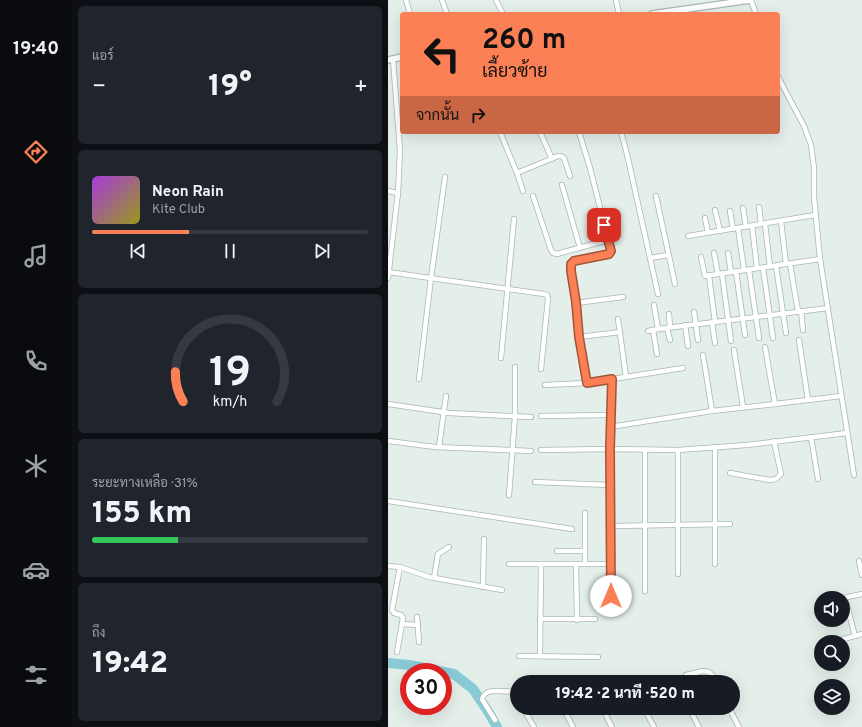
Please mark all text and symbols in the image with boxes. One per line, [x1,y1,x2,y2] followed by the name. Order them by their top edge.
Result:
[482,23,566,59] text: 260 m
[416,28,468,80] icon: left
[13,38,59,61] text: 19:40
[92,49,113,65] text: แอร์
[482,61,548,84] text: เลี้ยวซ้าย
[208,69,252,106] text: 19°
[92,74,106,101] text: −
[354,74,368,101] text: +
[467,104,489,126] icon: right
[416,107,459,126] text: จากนั้น
[22,138,50,166] icon: directions
[152,183,224,202] text: Neon Rain
[152,202,205,218] text: Kite Club
[587,208,621,242] pin
[593,214,615,236] icon: arrive
[127,240,149,262] icon: previous
[219,240,241,262] icon: pause
[311,240,333,262] icon: next
[22,242,50,270] icon: music
[22,347,50,375] icon: phone
[209,347,251,400] text: 19
[213,392,247,410] text: km/h
[22,452,50,480] icon: climate
[92,476,198,492] text: ระยะทางเหลือ · 31%
[92,496,192,533] text: 155 km
[22,556,50,584] icon: car
[590,575,632,617] position arrow
[814,591,850,715] map controls
[814,591,850,627] button: sound
[92,626,105,642] text: ถึง
[814,635,850,671] button: search
[92,646,168,683] text: 19:42
[22,661,50,689] icon: filters
[400,663,452,715] speed limit sign: 30
[814,679,850,715] button: layers
[555,685,695,704] text: 19:42 · 2 นาที · 520 m

